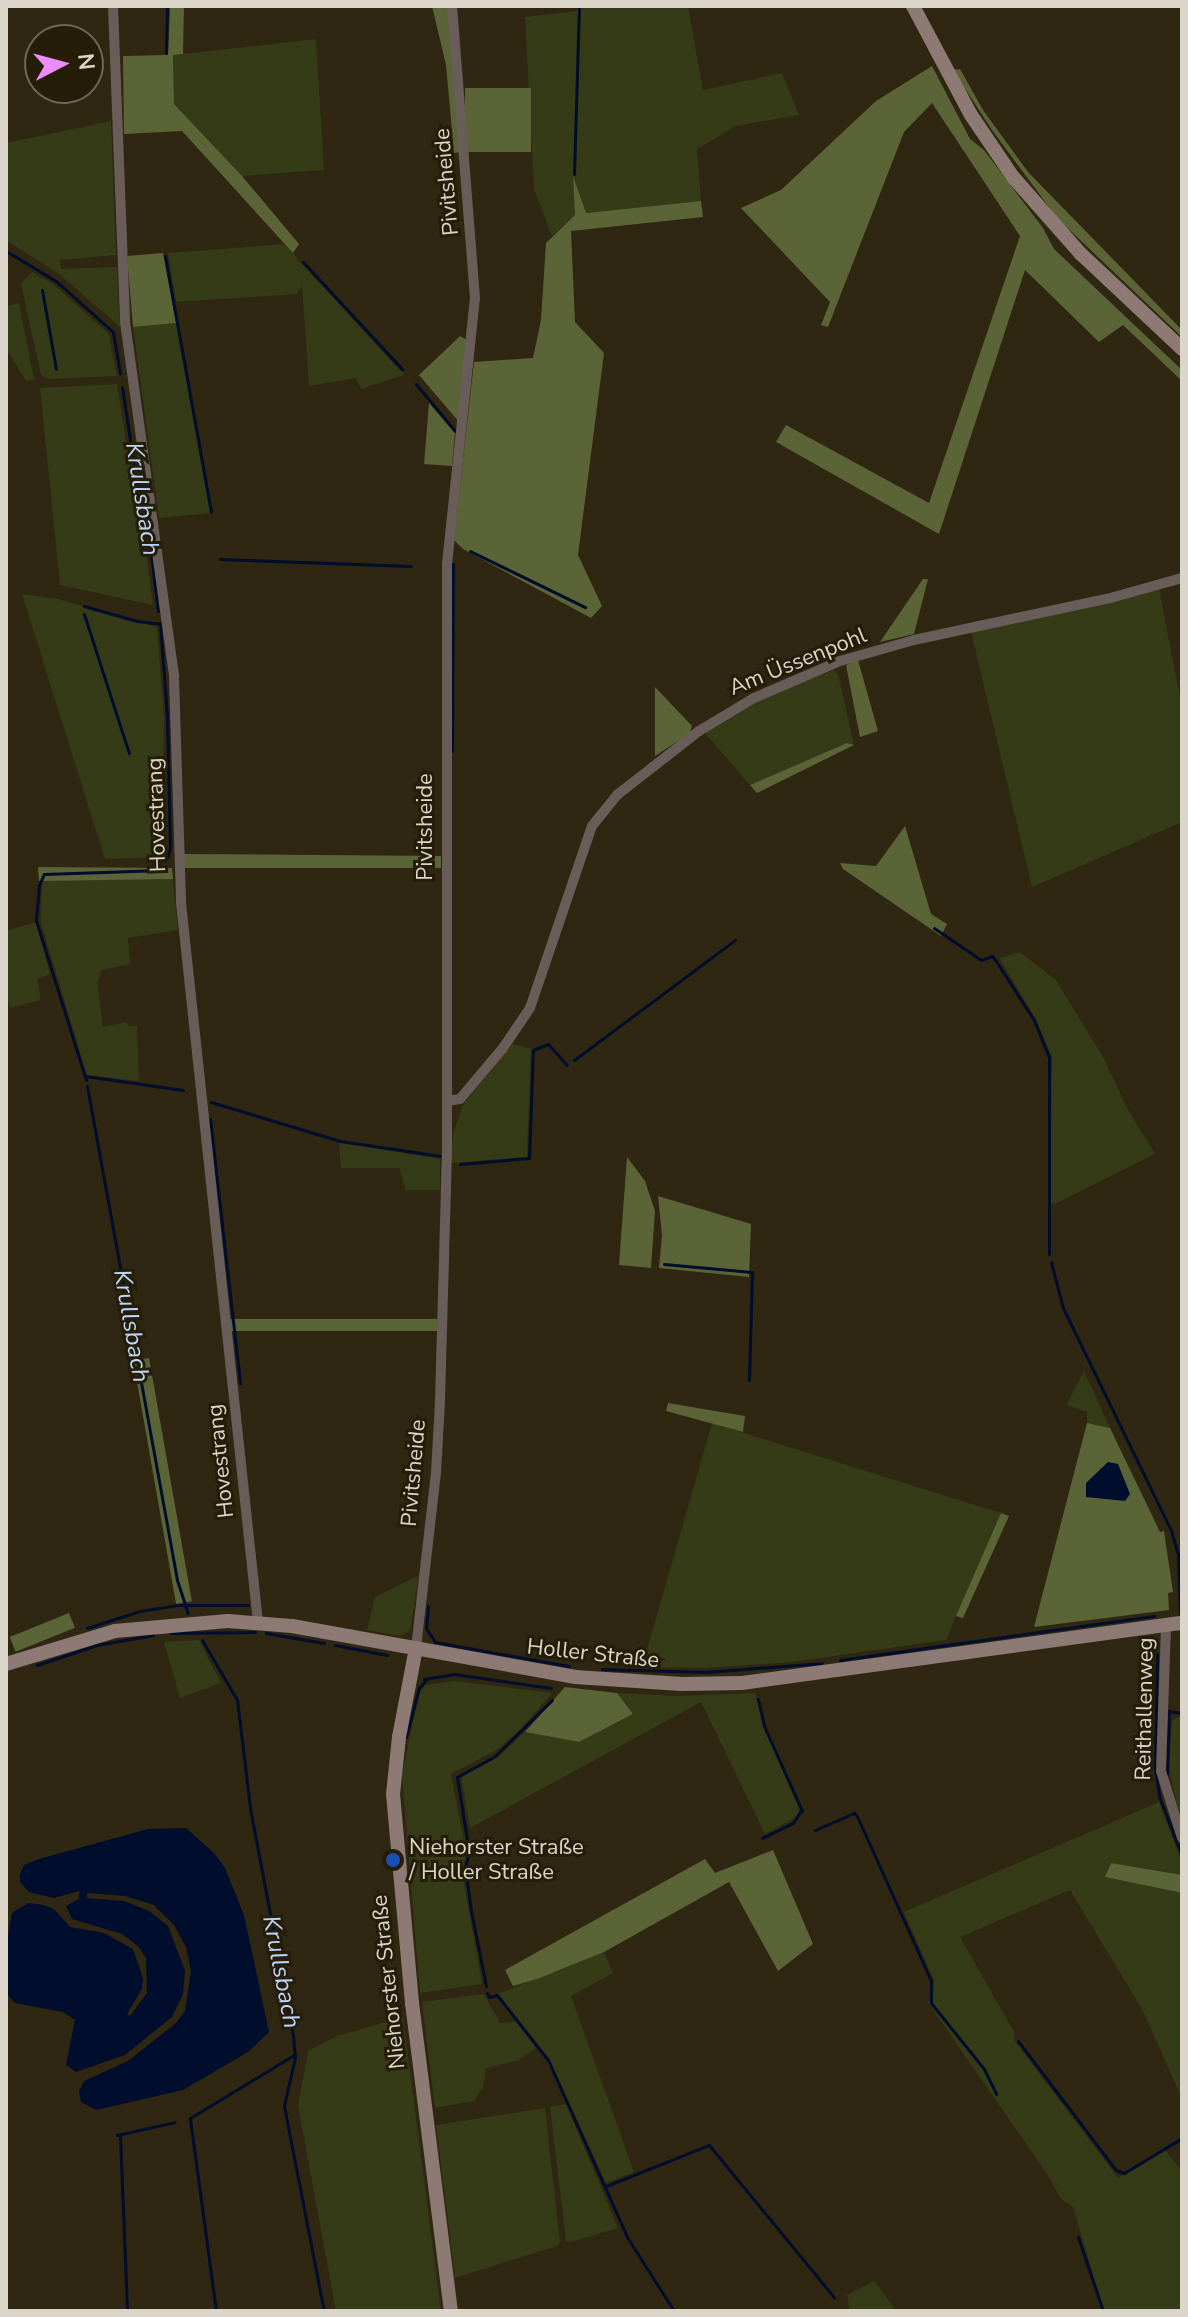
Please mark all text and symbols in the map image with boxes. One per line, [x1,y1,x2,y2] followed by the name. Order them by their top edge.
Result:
[24,24,104,104] north arrow
[70,52,102,71] text: N
[429,127,465,237] street label: Pivitsheide
[119,440,165,558] water label: Krullsbach
[725,622,871,702] street label: Am Üssenpohl
[142,757,172,873] street label: Hovestrang
[413,773,439,881] street label: Pivitsheide
[107,1267,155,1385] water label: Krullsbach
[202,1403,240,1519] street label: Hovestrang
[396,1418,432,1528] street label: Pivitsheide
[525,1634,661,1674] street label: Holler Straße
[1131,1637,1159,1781] street label: Reithallenweg
[409,1834,584,1886] place label: Niehorster Straße / Holler Straße
[384,1851,402,1869] marker: Niehorster Straße / Holler Straße
[367,1894,411,2070] street label: Niehorster Straße
[256,1913,306,2031] water label: Krullsbach

